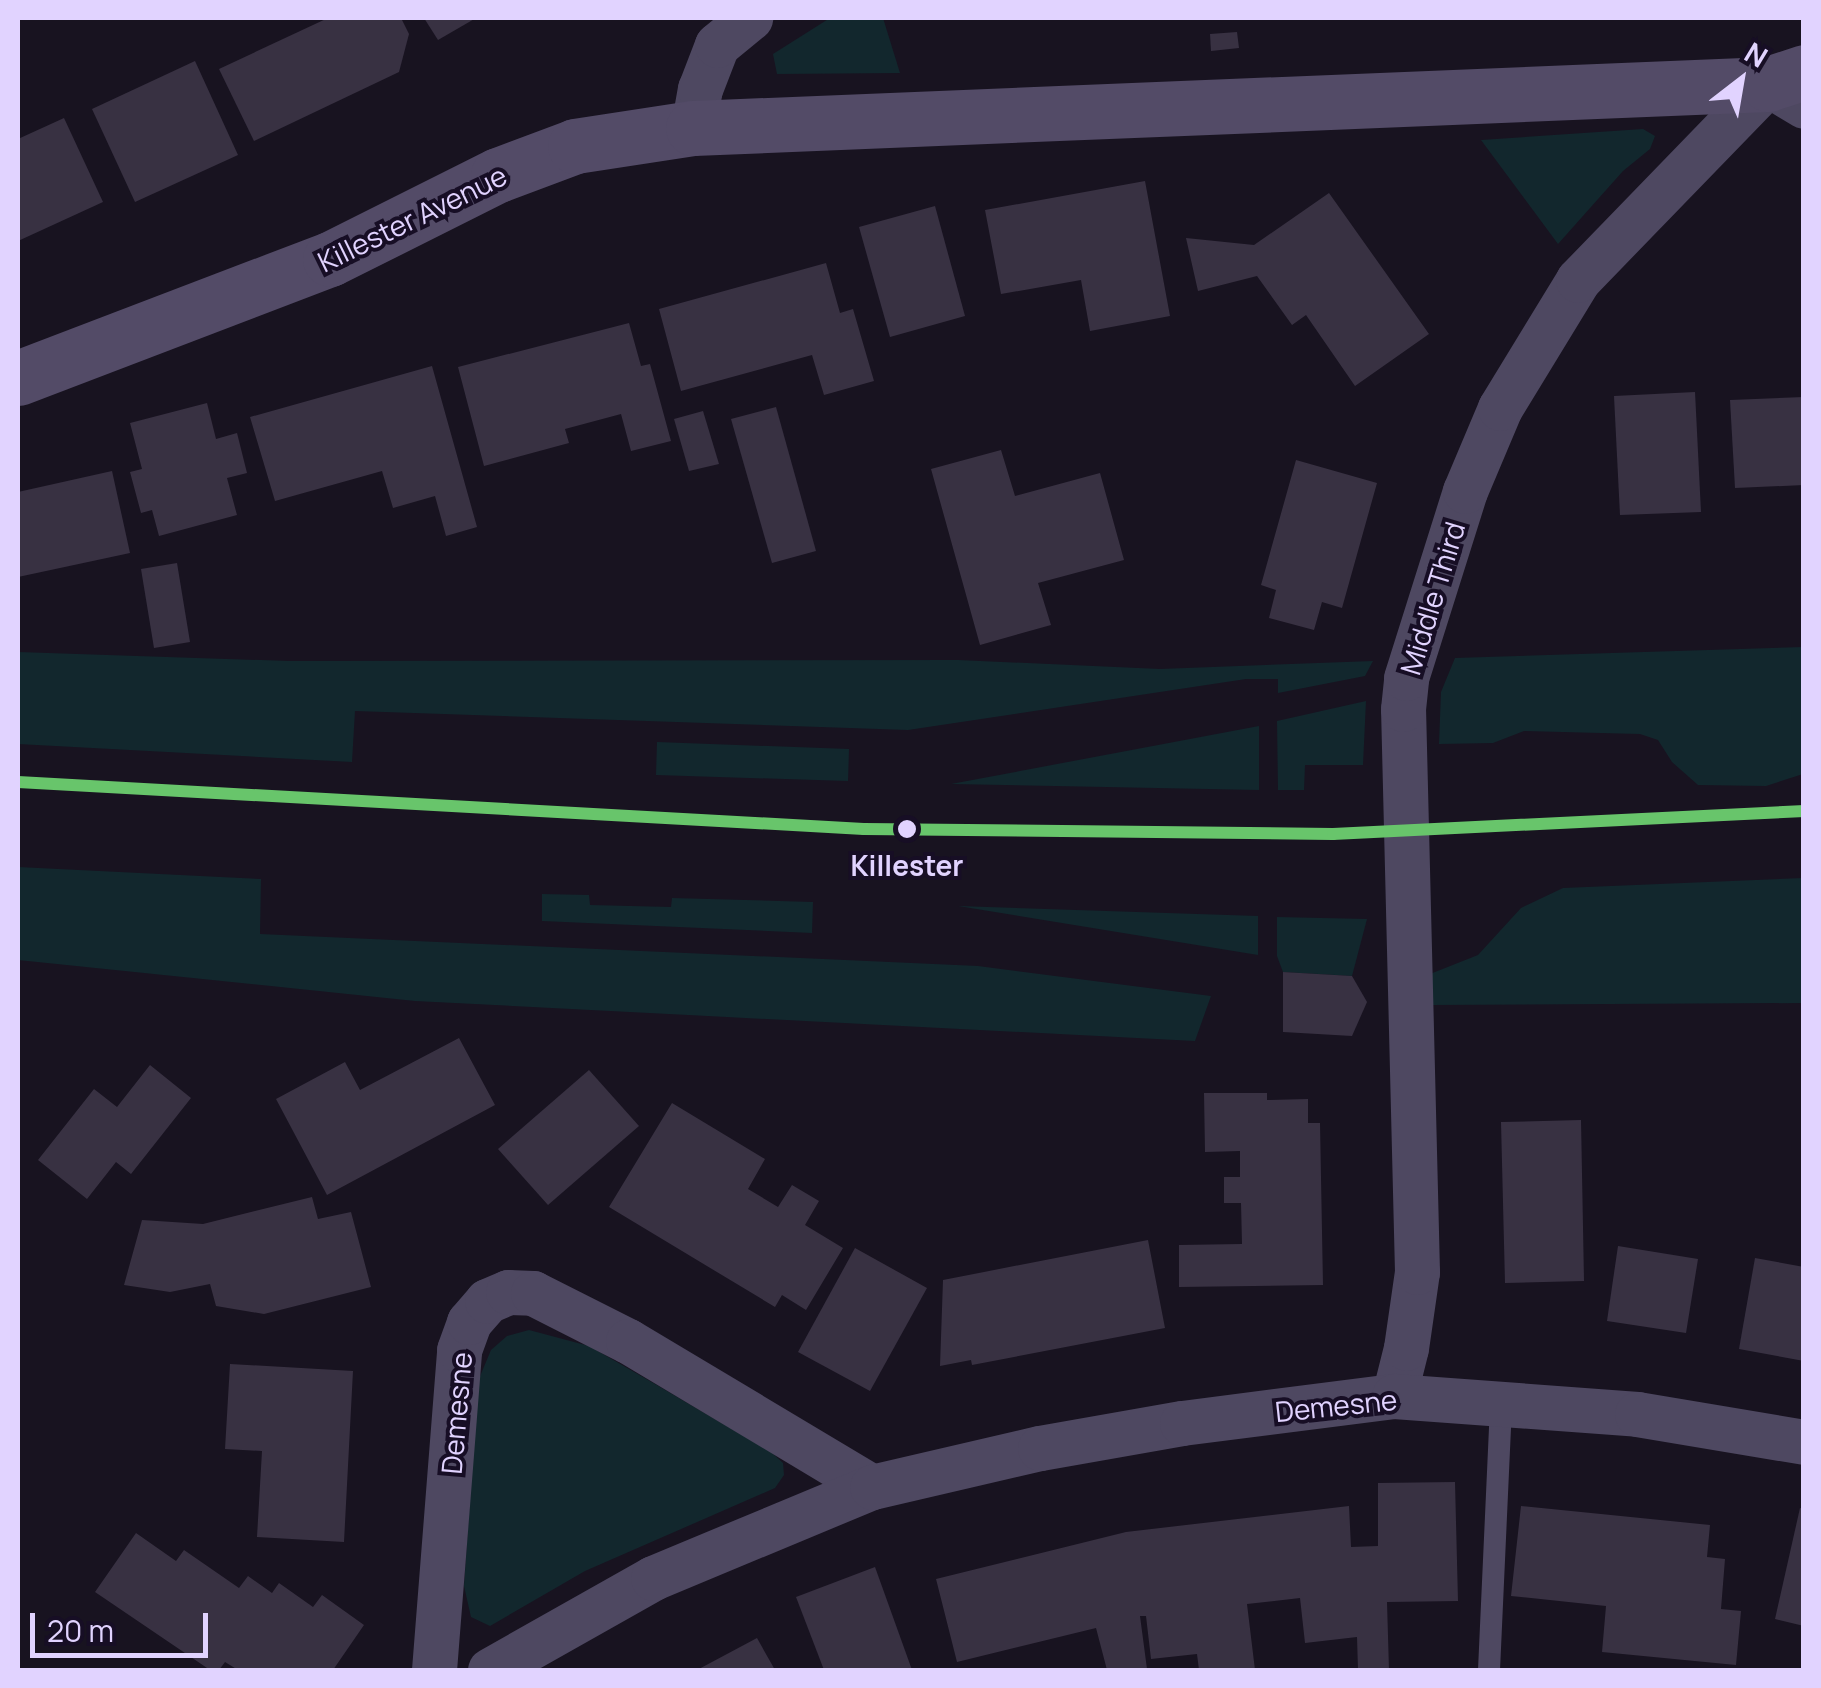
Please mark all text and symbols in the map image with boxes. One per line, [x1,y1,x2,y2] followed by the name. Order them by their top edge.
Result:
[1691,30,1791,130] north arrow
[1738,33,1775,76] text: N
[312,158,512,278] street label: Killester Avenue
[1393,518,1471,678] street label: Middle Third
[892,814,922,844] marker: Killester
[850,848,964,882] place label: Killester
[434,1351,478,1475] street label: Demesne
[1273,1382,1399,1428] street label: Demesne
[35,1593,212,1655] scale bar
[47,1610,114,1651] text: 20 m

